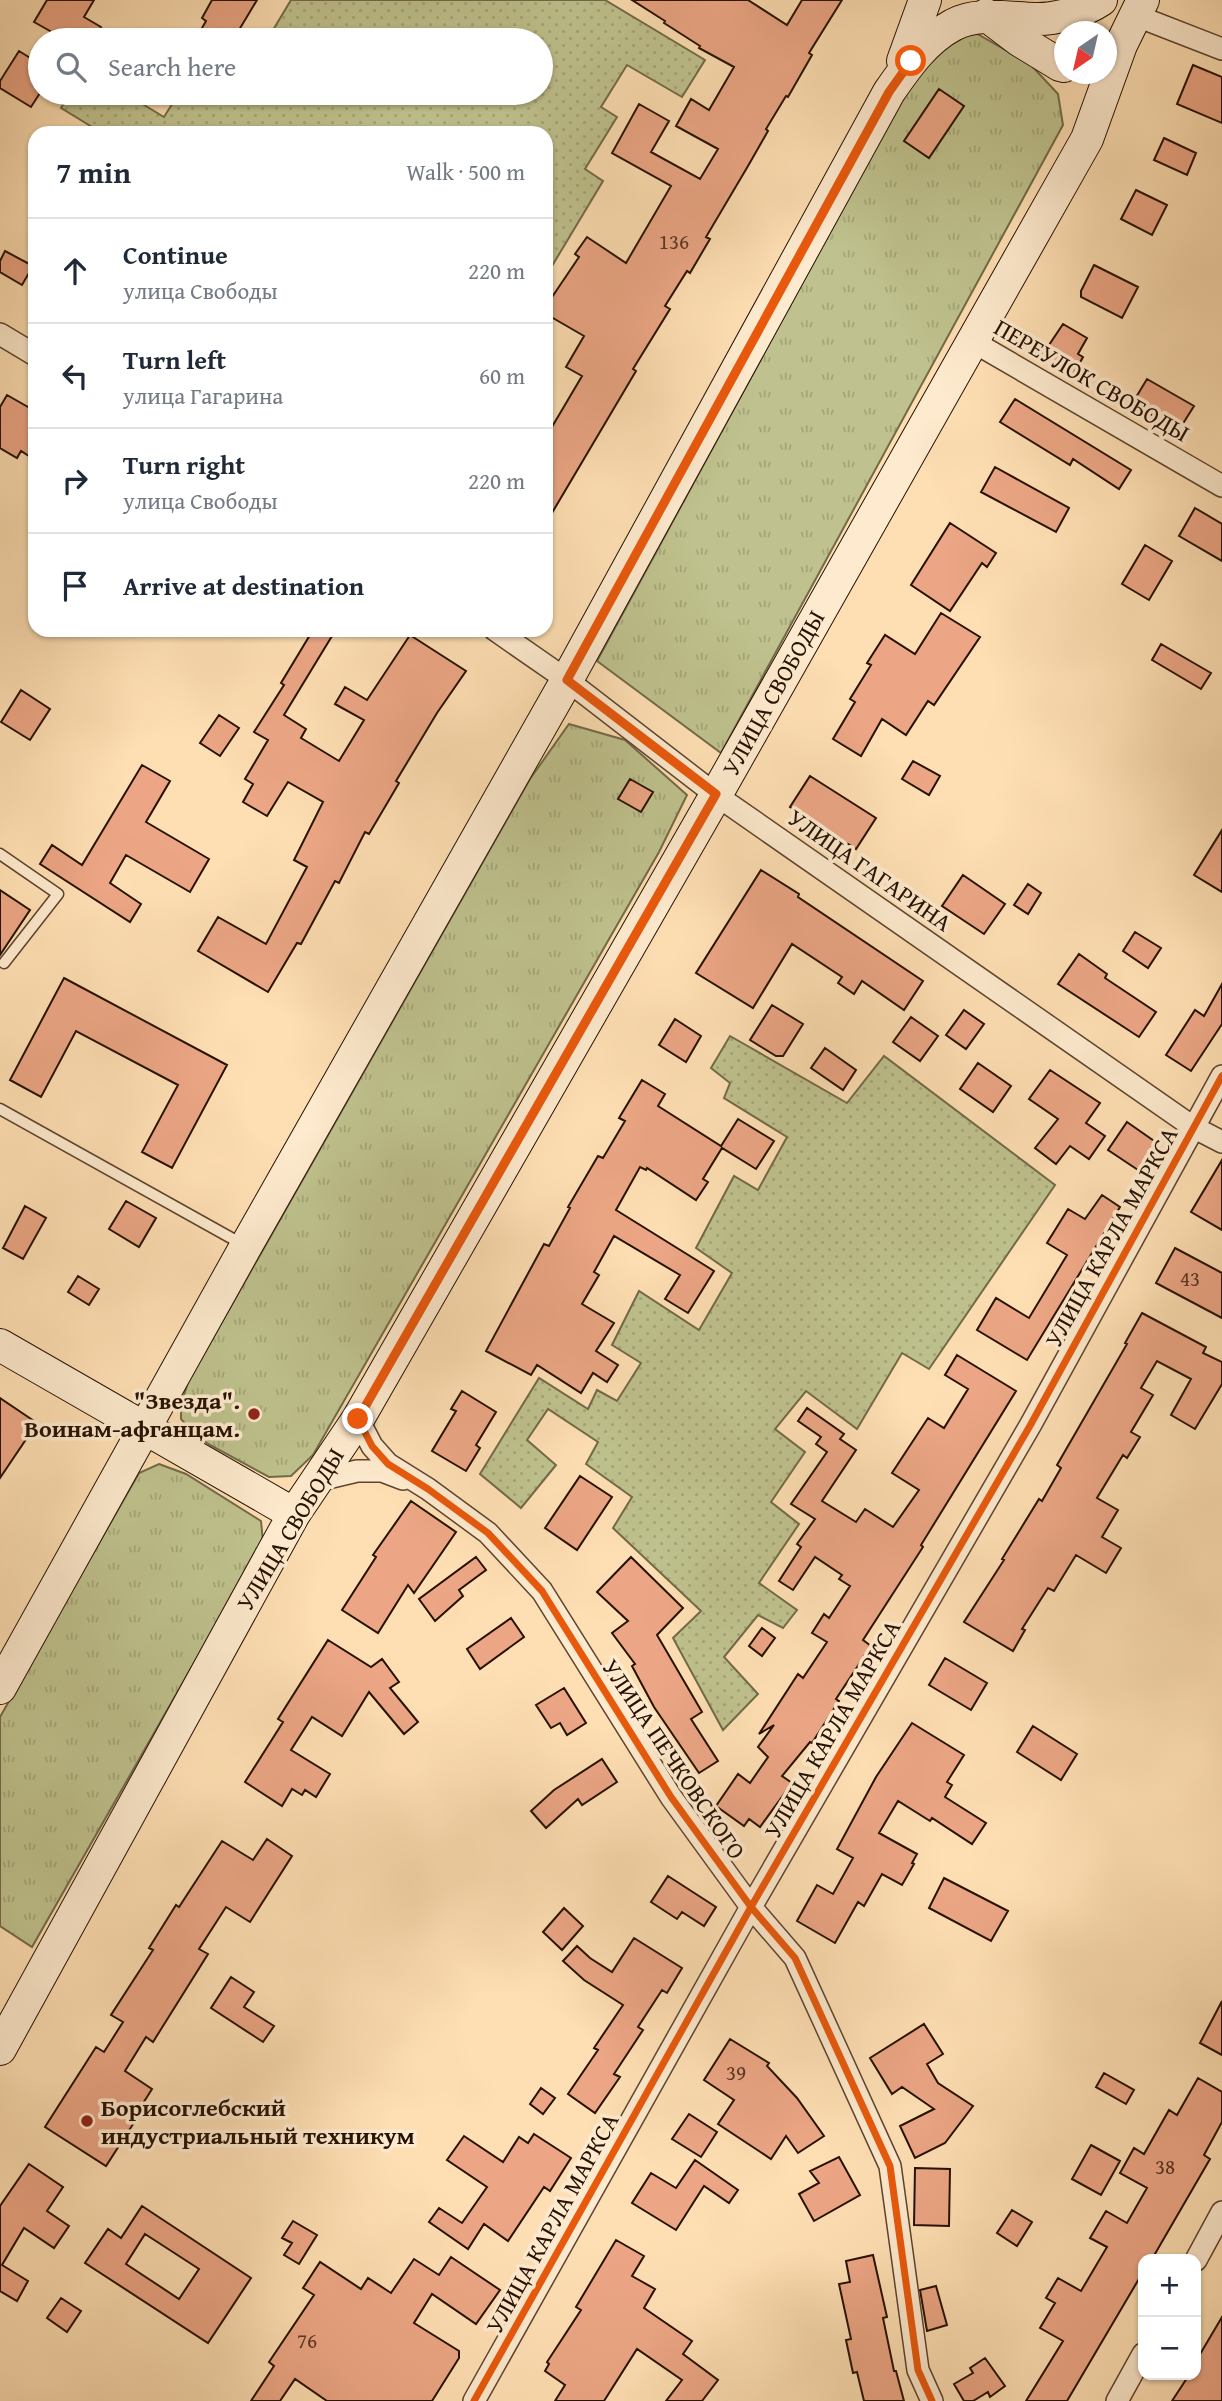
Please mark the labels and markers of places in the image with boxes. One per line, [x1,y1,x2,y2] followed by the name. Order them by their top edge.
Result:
[24,1383,240,1446] place label: "Звезда". Воинам-афганцам.
[246,1406,262,1422] marker: "Звезда". Воинам-афганцам.
[101,2090,415,2153] place label: Борисоглебский индустриальный техникум
[79,2113,95,2129] marker: Борисоглебский индустриальный техникум

